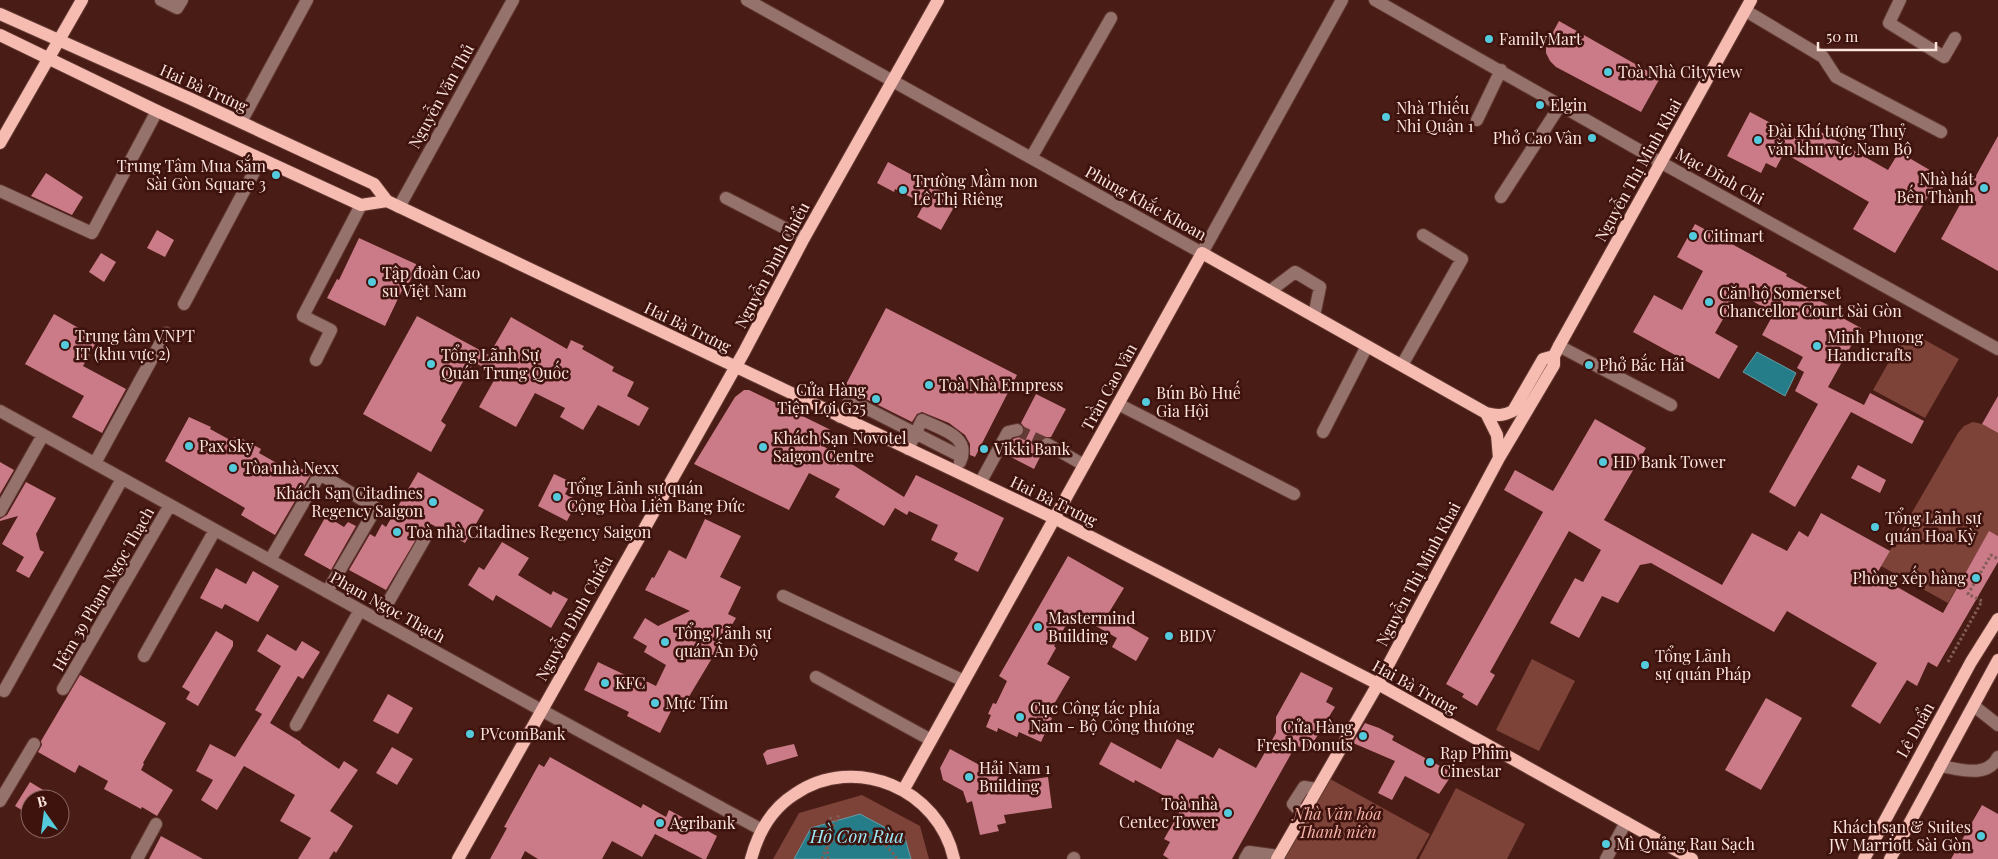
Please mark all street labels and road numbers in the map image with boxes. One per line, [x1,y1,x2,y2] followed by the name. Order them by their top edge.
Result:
[403,40,478,152] street label: Nguyễn Văn Thủ
[157,59,252,117] street label: Hai Bà Trưng
[1590,94,1686,245] street label: Nguyễn Thị Minh Khai
[1672,143,1768,209] street label: Mạc Đĩnh Chi
[1082,160,1211,245] street label: Phùng Khắc Khoan
[729,198,814,332] street label: Nguyễn Đình Chiểu
[641,296,736,357] street label: Hai Bà Trưng
[1074,338,1141,434] street label: Trần Cao Vân
[1007,470,1102,531] street label: Hai Bà Trưng
[1371,498,1465,649] street label: Nguyễn Thị Minh Khai
[47,502,158,675] street label: Hẻm 39 Phạm Ngọc Thạch
[530,551,617,684] street label: Nguyễn Đình Chiểu
[327,566,450,647] street label: Phạm Ngọc Thạch
[1369,655,1462,719] street label: Hai Bà Trưng
[1891,698,1938,761] street label: Lê Duẩn

